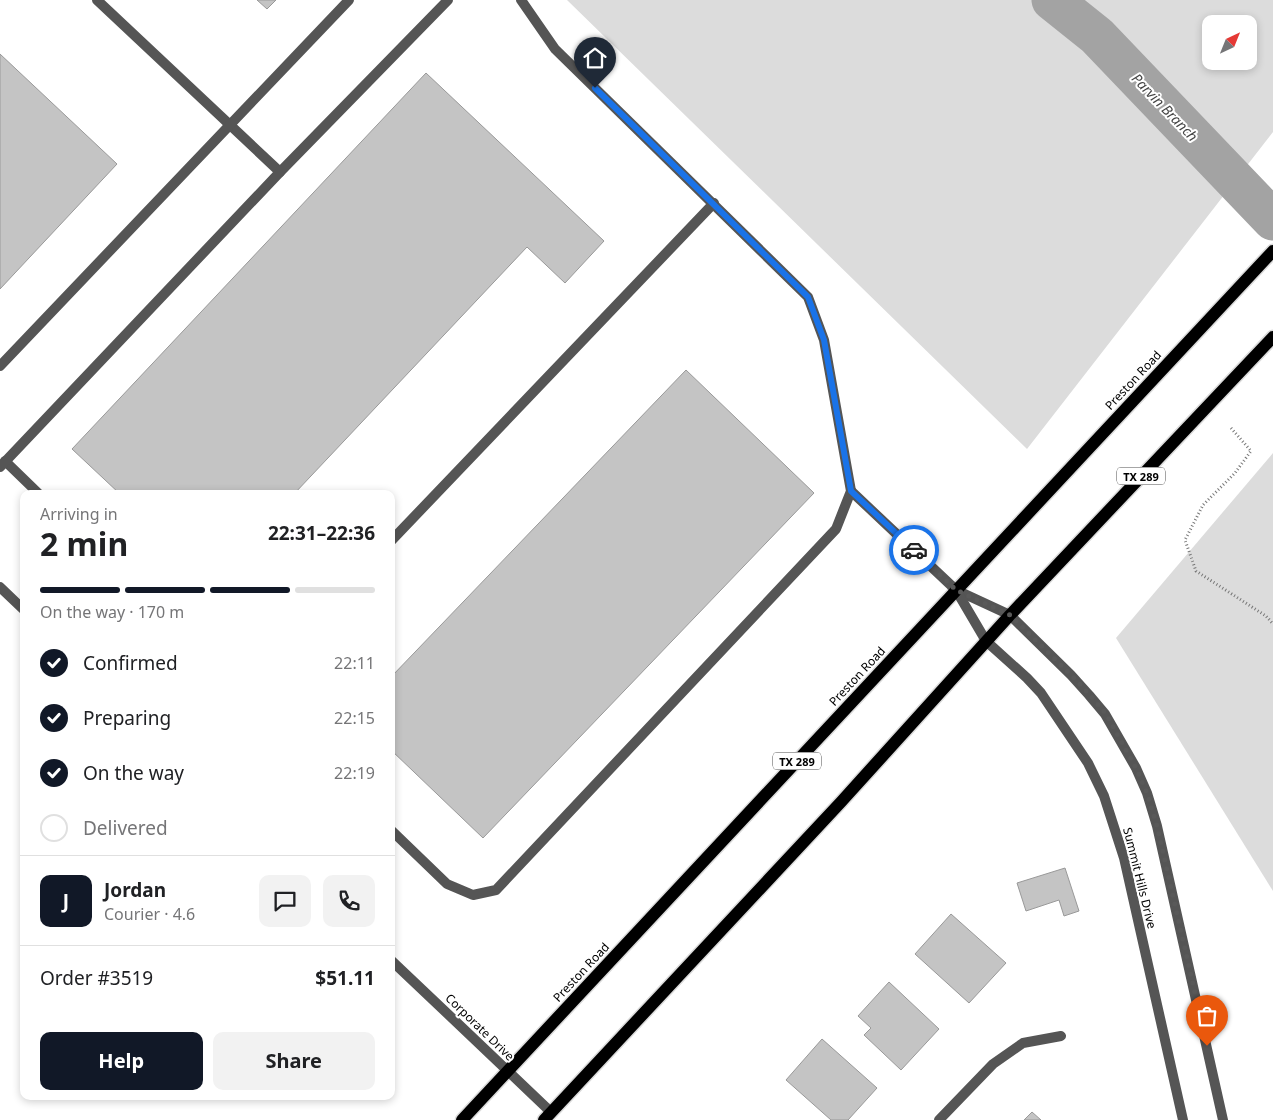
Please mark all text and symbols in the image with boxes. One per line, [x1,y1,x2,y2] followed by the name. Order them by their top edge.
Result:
[1202,15,1258,70] north arrow
[1202,15,1257,70] map controls
[574,37,616,88] pin
[581,44,609,72] icon: home
[1128,69,1202,145] water label: Parvin Branch
[1101,347,1165,413] street label: Preston Road
[1117,468,1165,484] road number: TX 289
[40,503,118,525] text: Arriving in
[268,520,375,546] text: 22:31–22:36
[40,522,128,565] text: 2 min
[889,525,939,575] courier
[900,536,928,564] icon: car
[40,601,184,623] text: On the way · 170 m
[825,643,889,709] street label: Preston Road
[40,649,68,677] icon: check
[83,650,178,676] text: Confirmed
[334,652,375,674] text: 22:11
[40,704,68,732] icon: check
[83,705,171,731] text: Preparing
[334,707,375,729] text: 22:15
[773,752,821,769] road number: TX 289
[40,759,68,787] icon: check
[83,760,184,786] text: On the way
[334,762,375,784] text: 22:19
[83,815,168,841] text: Delivered
[1119,826,1161,931] street label: Summit Hills Drive
[259,875,311,927] button: chat
[323,875,375,927] button: phone
[104,877,166,903] text: Jordan
[63,888,69,914] text: J
[104,903,195,925] text: Courier · 4.6
[549,939,613,1005] street label: Preston Road
[40,965,153,991] text: Order #3519
[315,965,375,991] text: $51.11
[442,990,518,1064] street label: Corporate Drive
[1186,995,1228,1046] pin
[1193,1002,1221,1030] icon: bag
[40,1032,203,1090] button: Help
[213,1032,375,1090] button: Share

